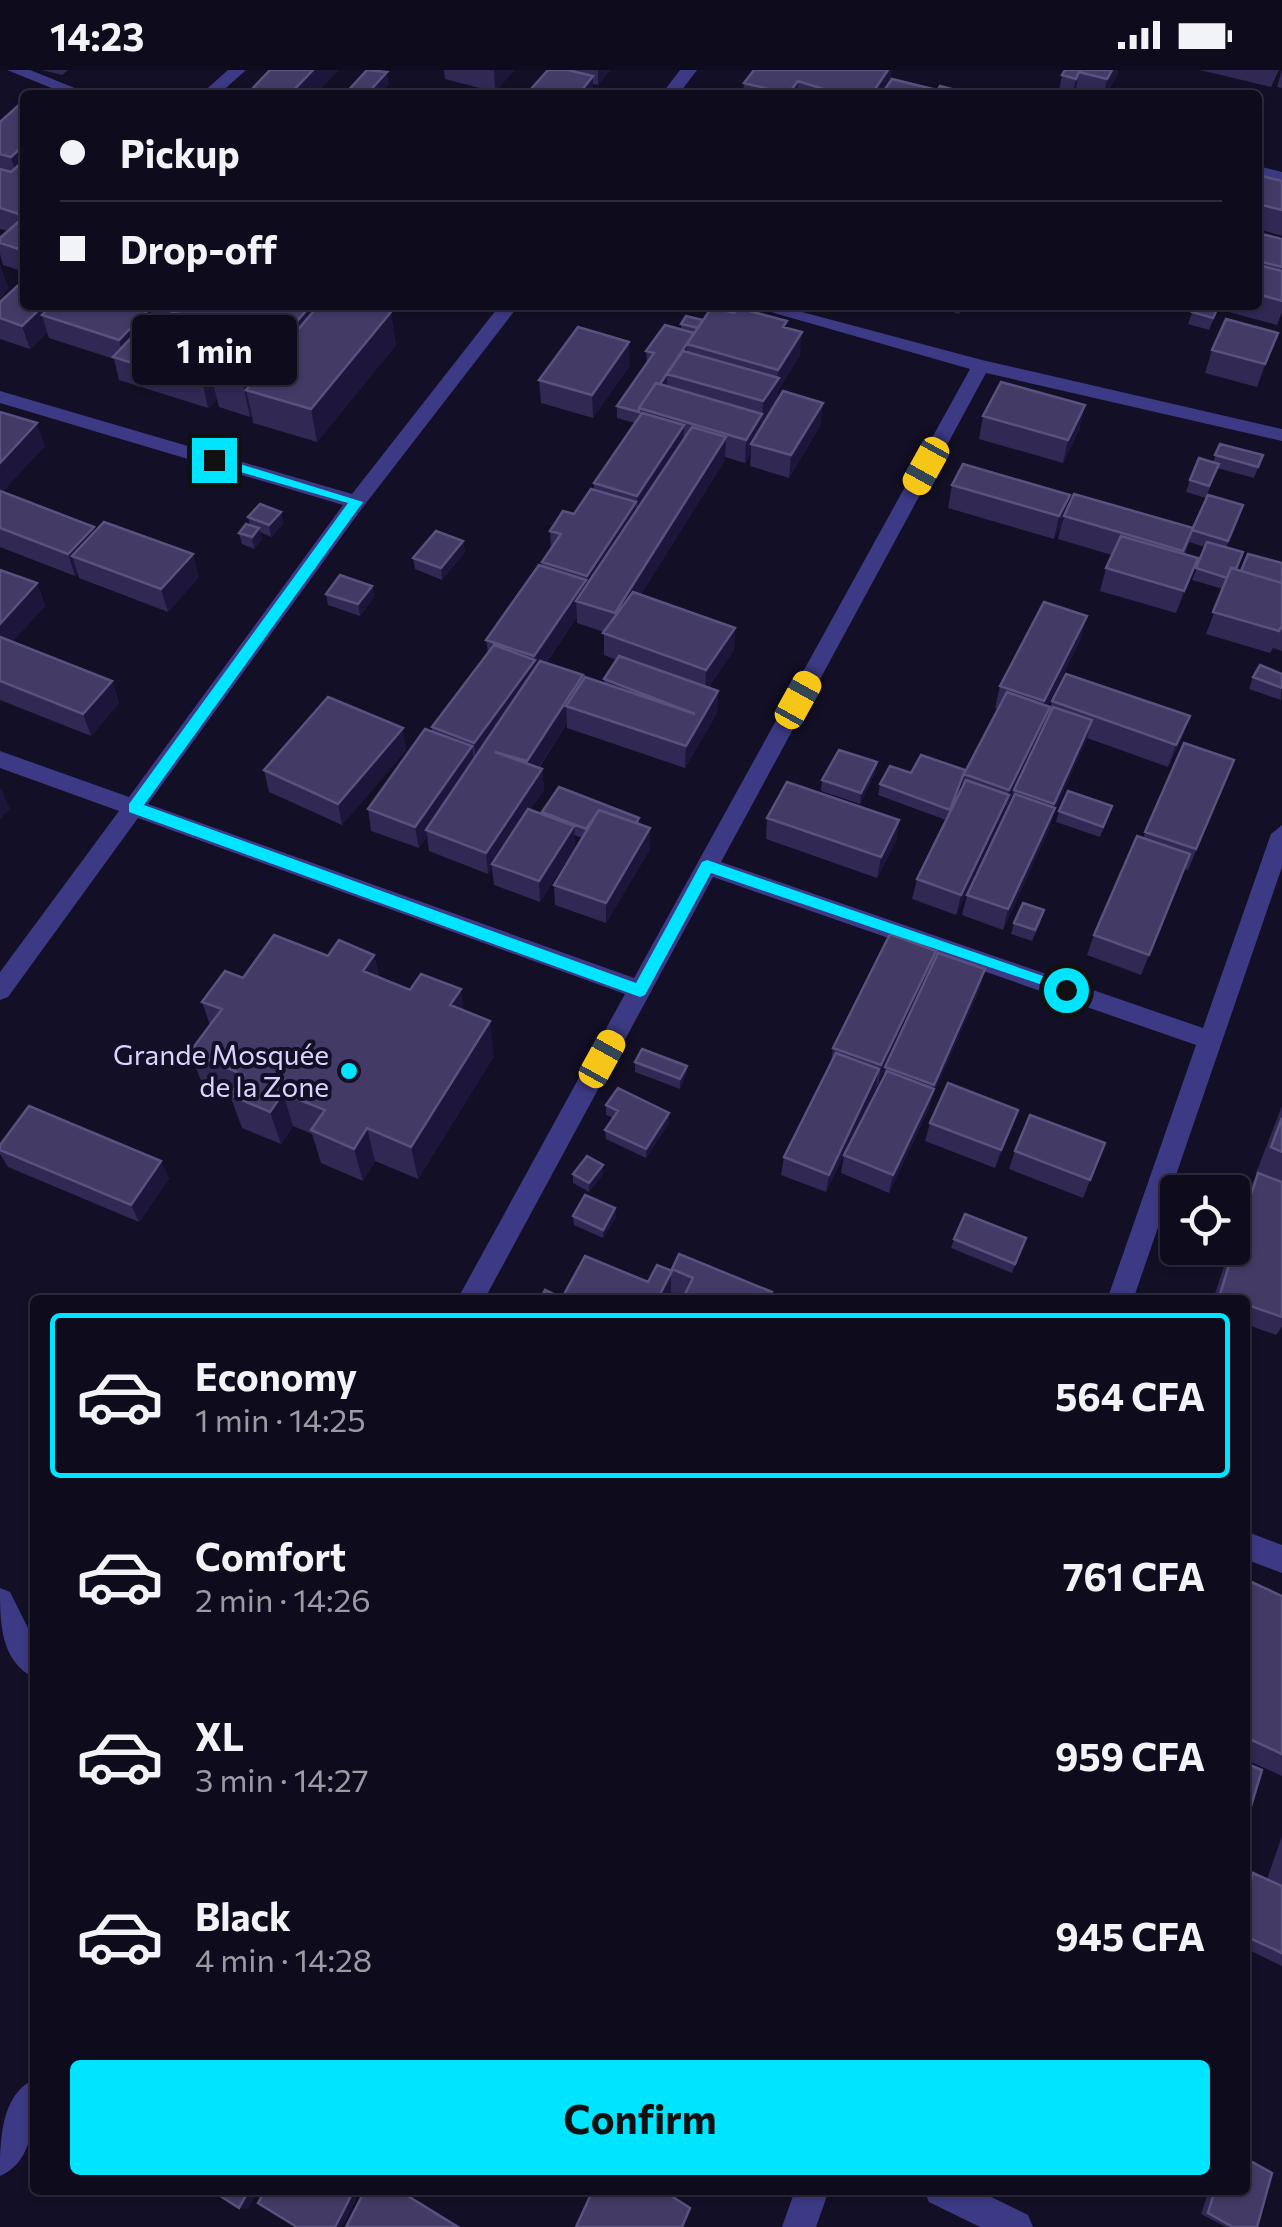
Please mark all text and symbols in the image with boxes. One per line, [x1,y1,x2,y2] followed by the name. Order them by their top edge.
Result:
[50,12,144,59] text: 14:23
[120,129,240,176] text: Pickup
[120,225,277,272] text: Drop-off
[132,315,296,385] callout: 1 min
[177,330,252,370] text: 1 min
[898,432,954,500] car
[192,438,237,483] route end
[770,666,826,734] car
[1044,968,1089,1013] route start
[574,1025,630,1093] car
[113,1037,329,1103] place label: Grande Mosquée de la Zone
[338,1060,360,1082] marker: Grande Mosquée de la Zone
[1160,1175,1250,1265] map controls
[1160,1175,1250,1265] button: locate
[75,1351,165,1441] icon: car
[195,1352,357,1399] text: Economy
[1055,1372,1205,1419] text: 564 CFA
[195,1399,366,1439] text: 1 min · 14:25
[75,1531,165,1621] icon: car
[195,1532,346,1579] text: Comfort
[1063,1552,1205,1599] text: 761 CFA
[195,1579,371,1619] text: 2 min · 14:26
[75,1711,165,1801] icon: car
[195,1712,244,1759] text: XL
[1055,1732,1205,1779] text: 959 CFA
[195,1759,369,1799] text: 3 min · 14:27
[75,1891,165,1981] icon: car
[195,1892,291,1939] text: Black
[1055,1912,1205,1959] text: 945 CFA
[195,1939,372,1979] text: 4 min · 14:28
[70,2060,1210,2175] button: Confirm

